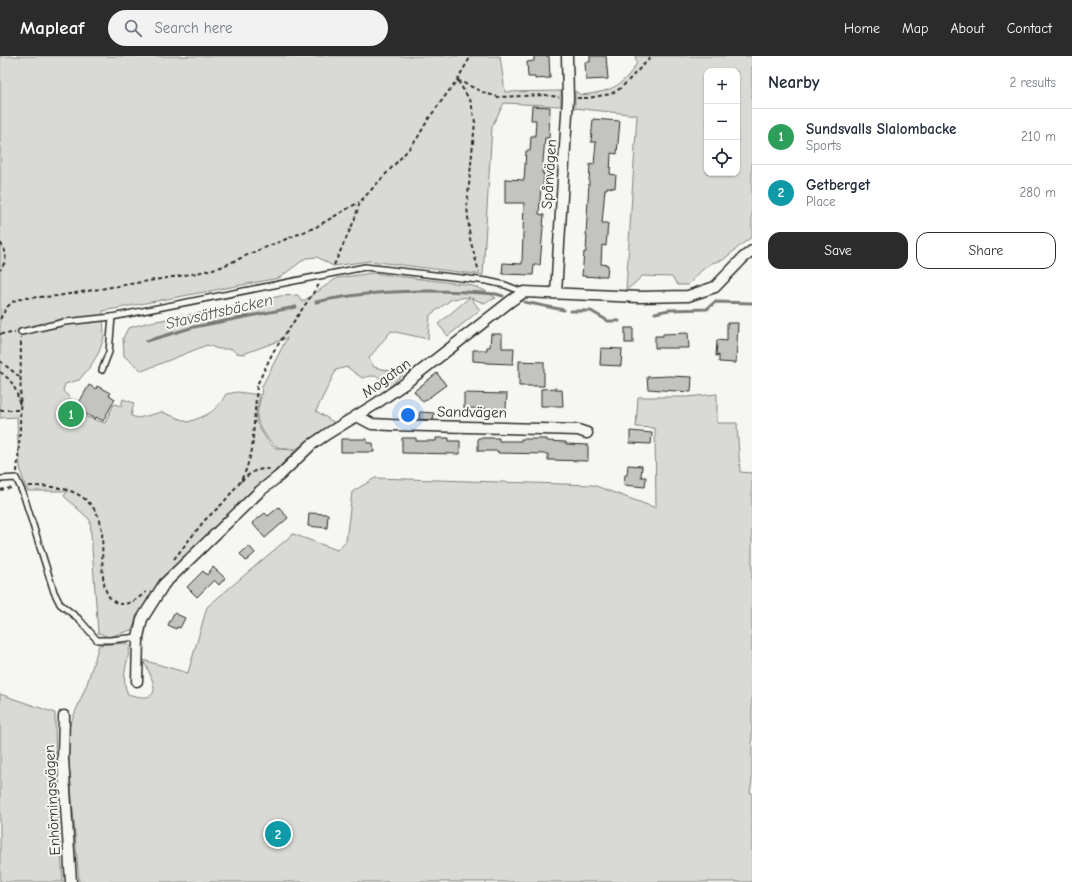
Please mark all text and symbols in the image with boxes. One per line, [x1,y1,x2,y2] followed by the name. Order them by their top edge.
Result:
[108,10,388,46] search box
[20,17,84,39] text: Mapleaf
[122,17,144,39] icon: search
[154,19,233,37] text: Search here
[844,20,880,37] text: Home
[902,20,928,37] text: Map
[950,20,985,37] text: About
[1007,20,1052,37] text: Contact
[704,68,740,176] map controls
[704,68,740,104] button: +
[768,73,819,92] text: Nearby
[1009,75,1056,90] text: 2 results
[704,104,740,140] button: −
[806,120,956,138] text: Sundsvalls Slalombacke
[778,129,784,144] text: 1
[1021,129,1056,144] text: 210 m
[806,138,841,153] text: Sports
[538,139,560,209] street label: Spånvägen
[704,140,740,176] button: locate
[806,176,870,194] text: Getberget
[778,185,784,200] text: 2
[1019,185,1056,200] text: 280 m
[806,194,836,209] text: Place
[768,232,908,269] button: Save
[916,232,1056,269] button: Share
[164,291,275,333] water label: Stavsättsbäcken
[358,354,414,402] street label: Mogatan
[58,399,84,429] pin: 1
[437,402,507,422] street label: Sandvägen
[398,405,418,425] your location
[40,744,64,856] street label: Enhörningsvägen
[265,819,291,849] pin: 2

